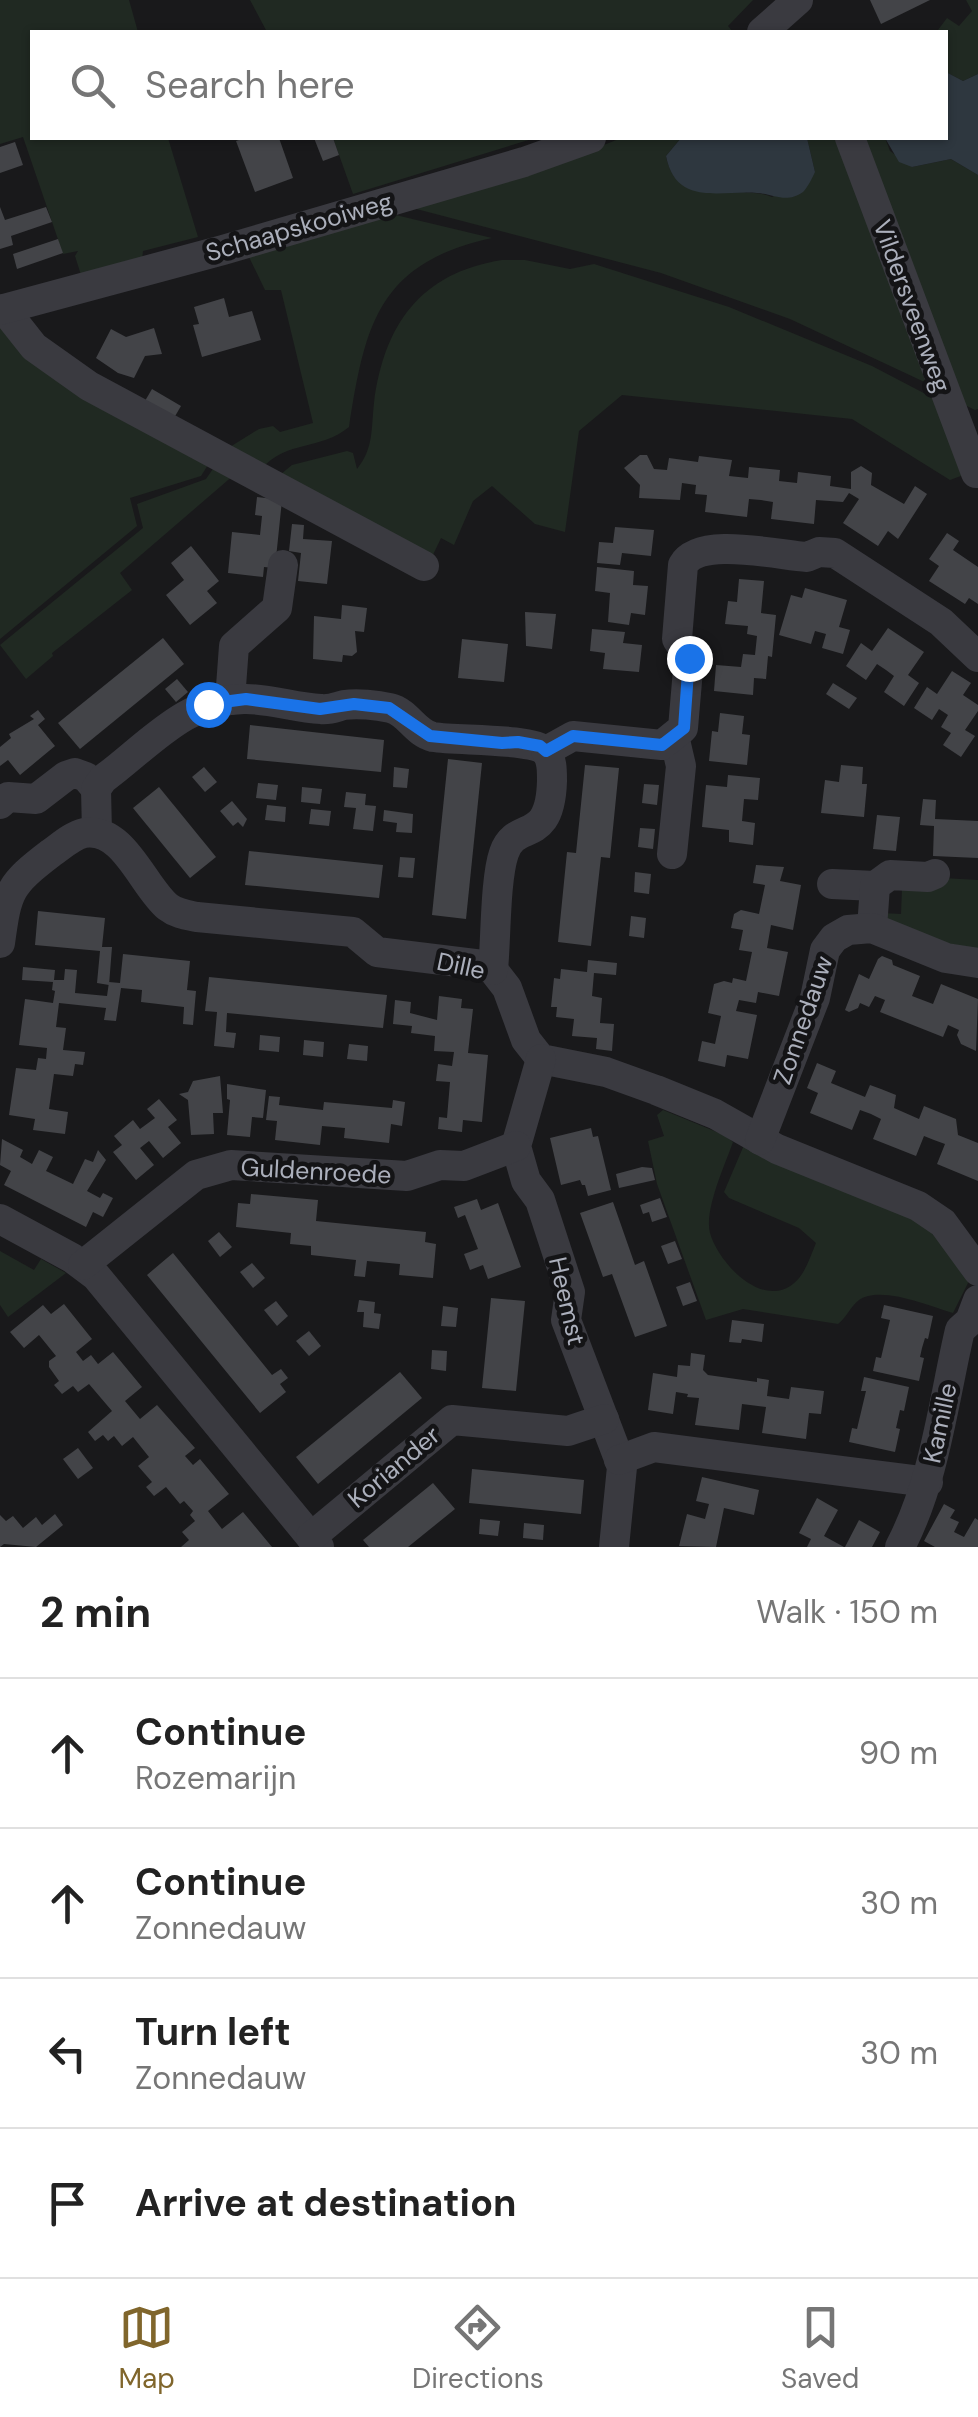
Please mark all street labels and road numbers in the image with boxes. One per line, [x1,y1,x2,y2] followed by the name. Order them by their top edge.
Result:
[202,185,396,269] street label: Schaapskooiweg
[865,215,959,397] street label: Vildersveenweg
[434,945,488,987] street label: Dille
[766,951,840,1089] street label: Zonnedauw
[240,1151,392,1191] street label: Guldenroede
[541,1254,593,1348] street label: Heemst
[915,1380,965,1466] street label: Kamille
[341,1419,447,1515] street label: Koriander

